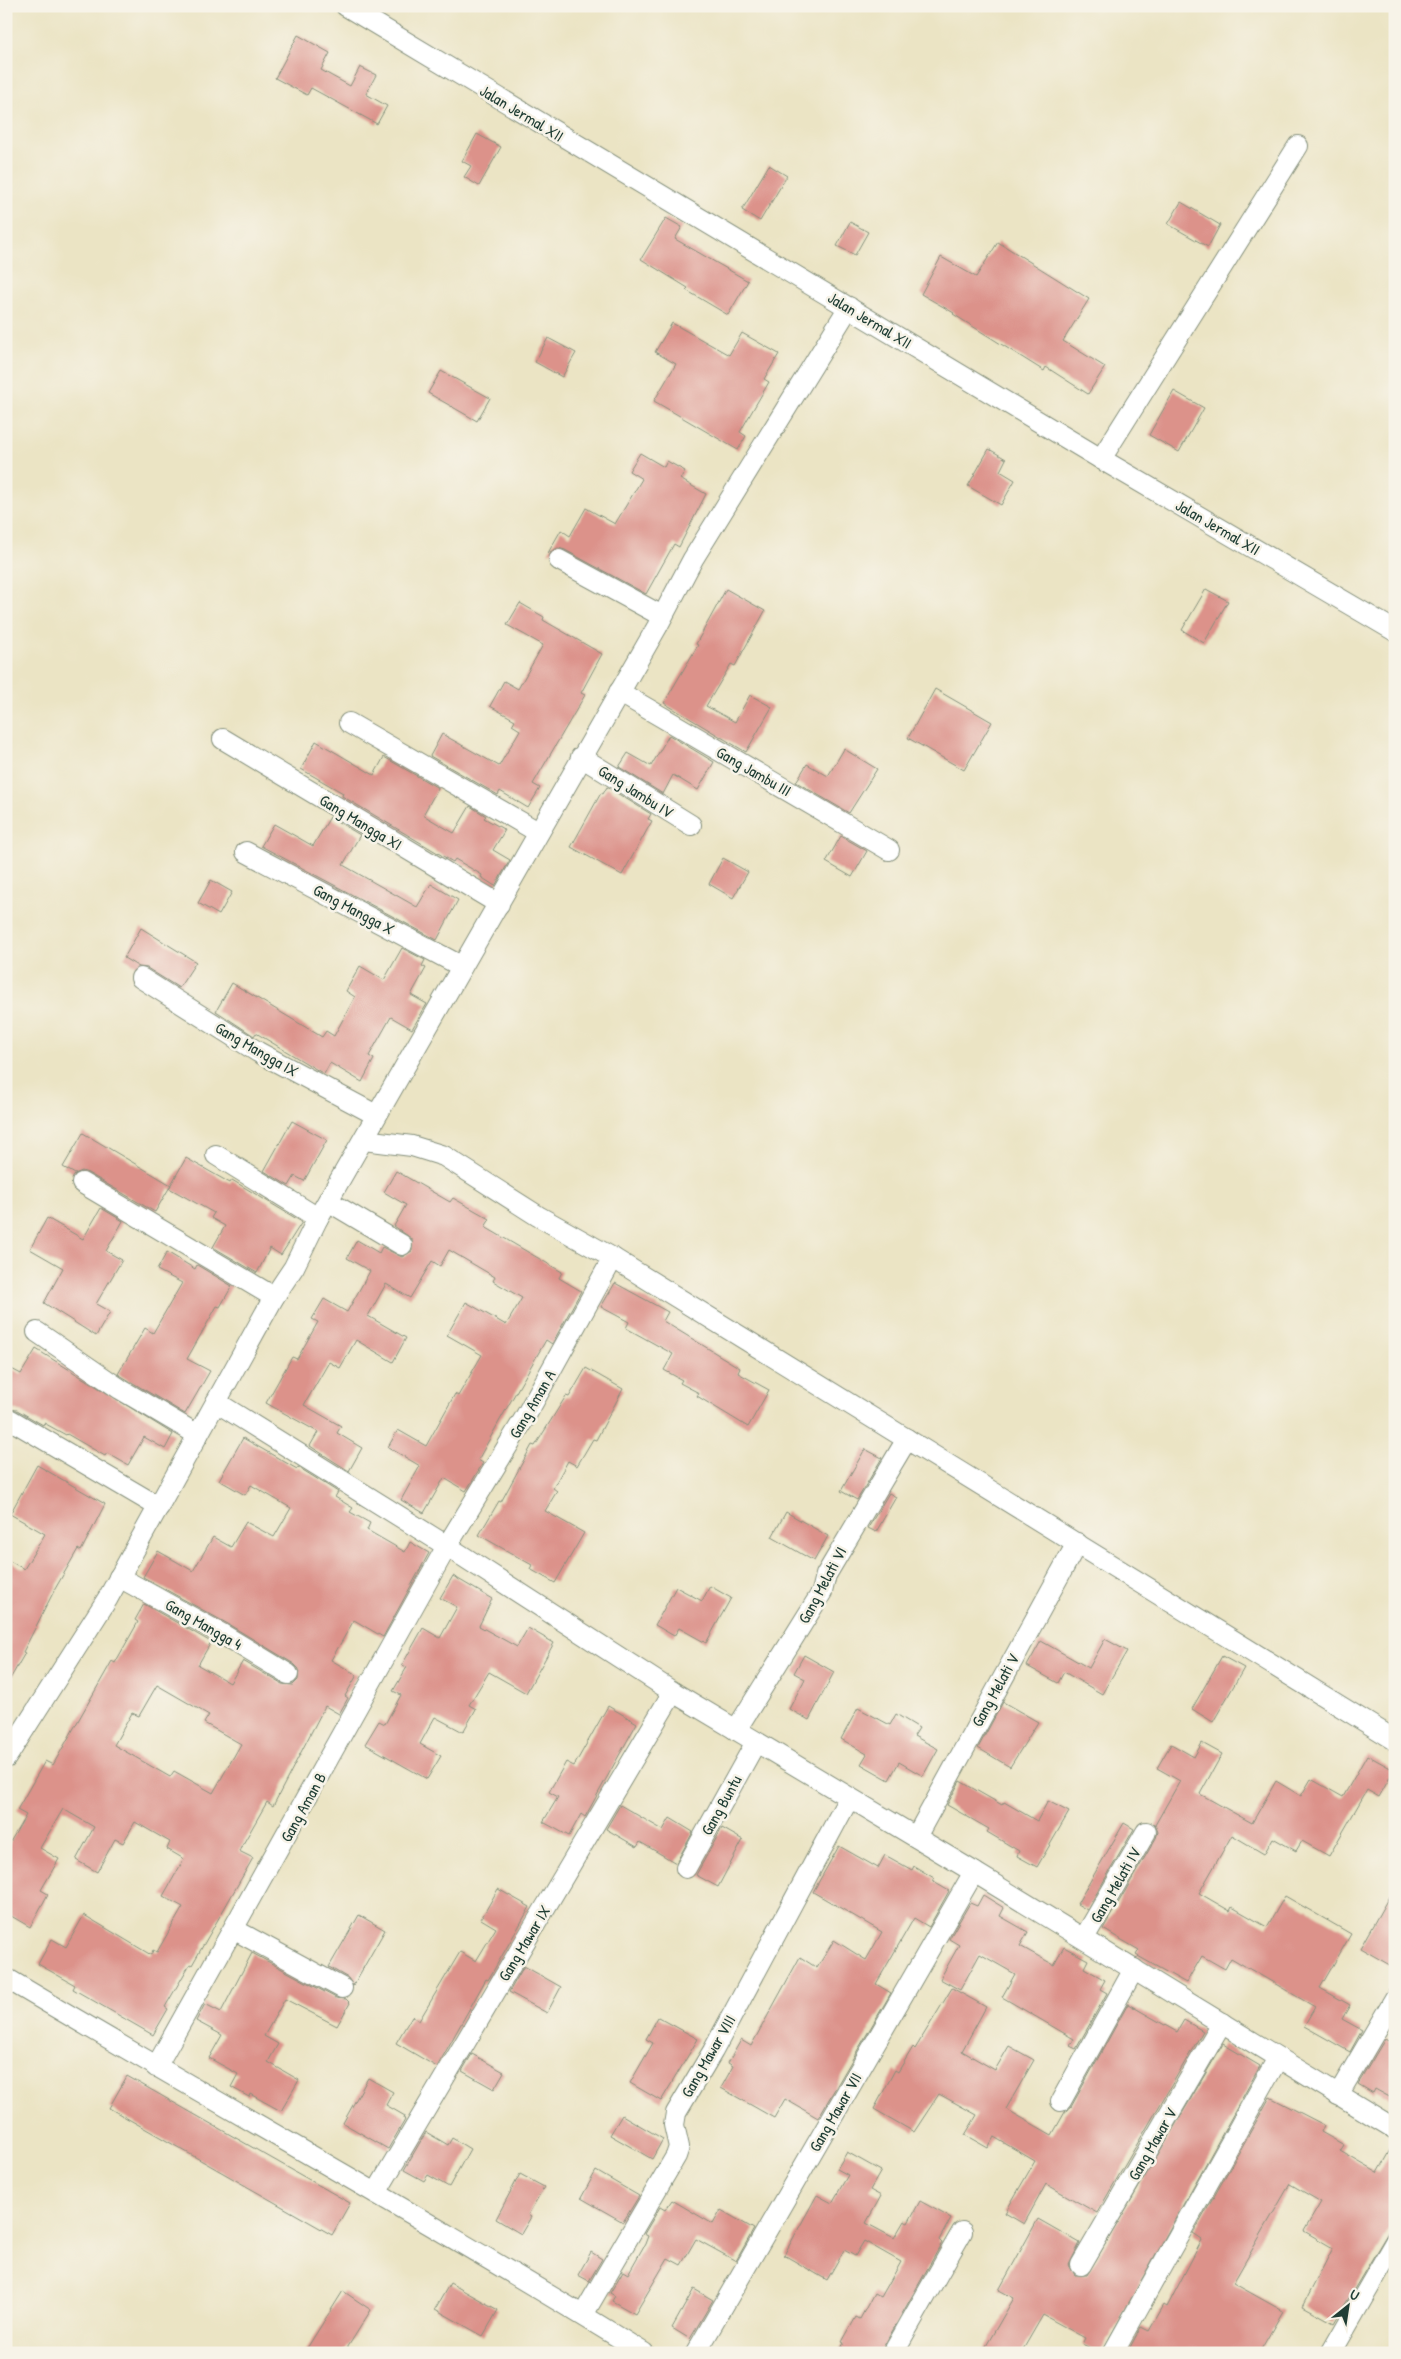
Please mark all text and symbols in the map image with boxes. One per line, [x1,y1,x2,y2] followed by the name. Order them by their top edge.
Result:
[476,79,568,147] street label: Jalan Jermal XII
[824,286,916,354] street label: Jalan Jermal XII
[1172,494,1264,560] street label: Jalan Jermal XII
[713,741,795,801] street label: Gang Jambu III
[594,759,678,823] street label: Gang Jambu IV
[316,789,406,855] street label: Gang Mangga XI
[310,878,399,940] street label: Gang Mangga X
[211,1016,303,1082] street label: Gang Mangga IX
[504,1366,561,1442] street label: Gang Aman A
[793,1543,851,1627] street label: Gang Melati VI
[162,1593,246,1655] street label: Gang Mangga 4
[966,1650,1024,1730] street label: Gang Melati V
[275,1768,331,1846] street label: Gang Aman B
[695,1770,747,1839] street label: Gang Buntu
[1084,1843,1146,1927] street label: Gang Melati IV
[493,1901,555,1985] street label: Gang Mawar IX
[676,2011,740,2101] street label: Gang Mawar VIII
[804,2068,866,2156] street label: Gang Mawar VII
[1122,2104,1182,2184] street label: Gang Mawar V
[1324,2282,1374,2332] north arrow
[1347,2284,1363,2305] text: U

